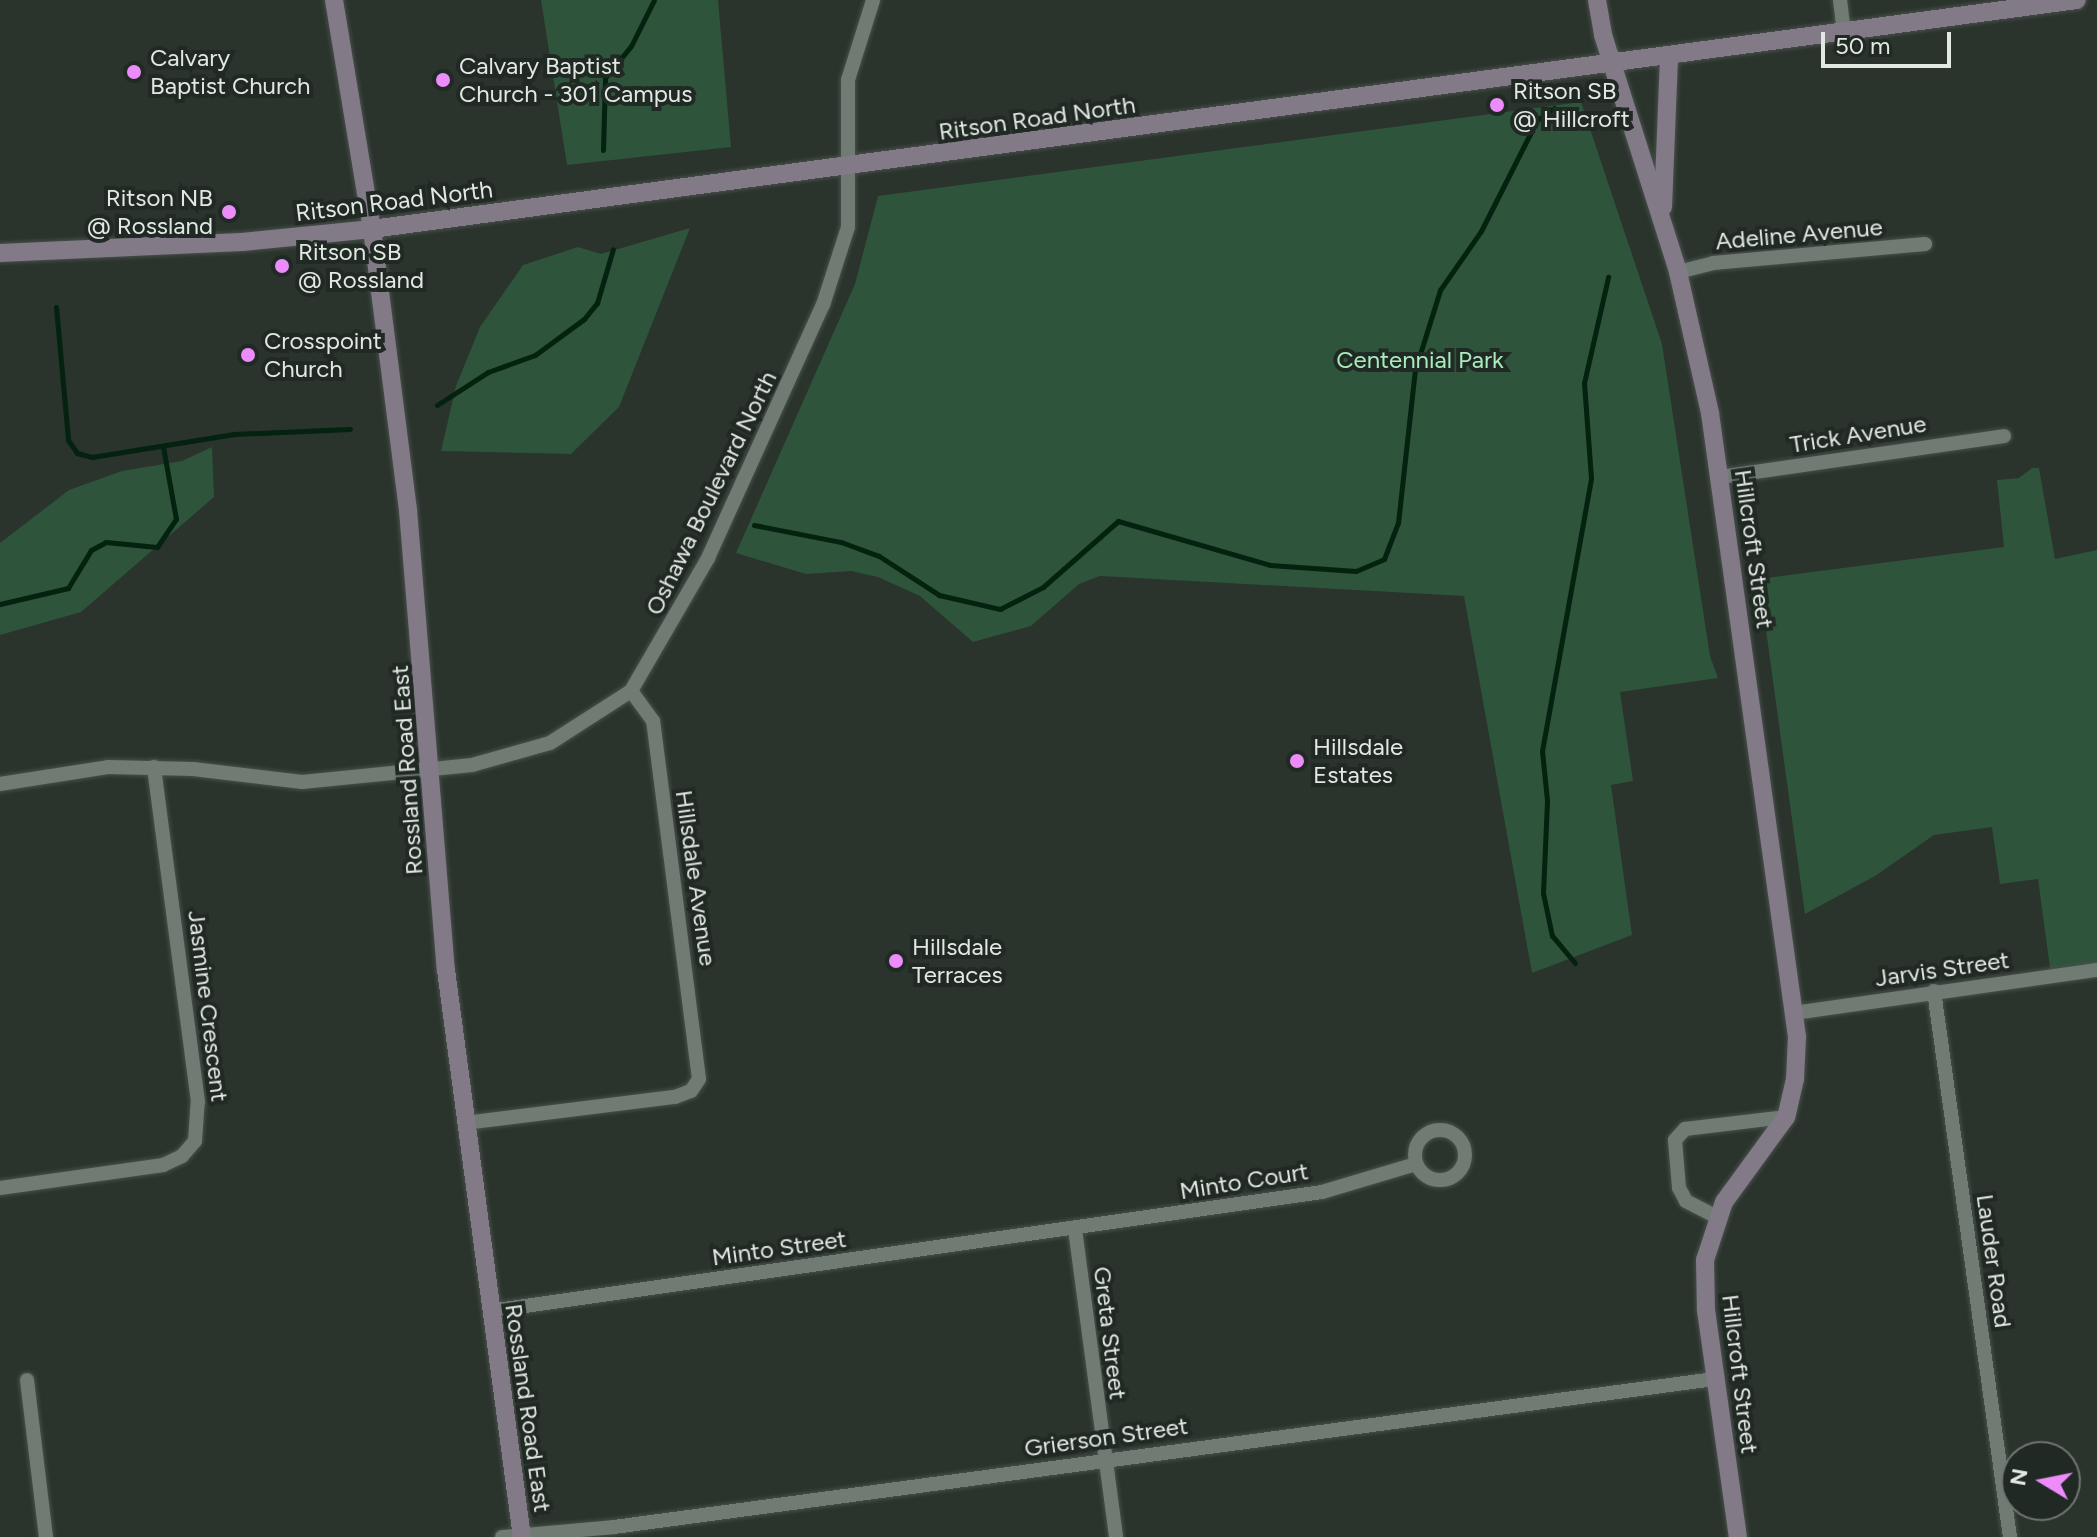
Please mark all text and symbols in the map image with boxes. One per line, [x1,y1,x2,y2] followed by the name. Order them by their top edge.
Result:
[1825,16,1955,66] scale bar
[1835,31,1891,60] text: 50 m
[150,44,310,100] place label: Calvary Baptist Church
[459,52,692,108] place label: Calvary Baptist Church - 301 Campus
[125,63,143,81] marker: Calvary Baptist Church
[434,71,452,89] marker: Calvary Baptist Church - 301 Campus
[1513,77,1630,133] place label: Ritson SB @ Hillcroft
[937,90,1137,146] street label: Ritson Road North
[1488,96,1506,114] marker: Ritson SB @ Hillcroft
[294,175,494,227] street label: Ritson Road North
[87,184,213,240] place label: Ritson NB @ Rossland
[220,203,238,221] marker: Ritson NB @ Rossland
[1714,212,1884,256] street label: Adeline Avenue
[298,238,424,294] place label: Ritson SB @ Rossland
[273,257,291,275] marker: Ritson SB @ Rossland
[264,327,382,383] place label: Crosspoint Church
[239,346,257,364] marker: Crosspoint Church
[1336,346,1504,374] park label: Centennial Park
[639,366,783,620] street label: Oshawa Boulevard North
[1788,409,1928,459] street label: Trick Avenue
[1729,468,1779,630] street label: Hillcroft Street
[385,664,429,876] street label: Rossland Road East
[1313,733,1403,789] place label: Hillsdale Estates
[1288,752,1306,770] marker: Hillsdale Estates
[669,788,723,968] street label: Hillsdale Avenue
[182,909,234,1103] street label: Jasmine Crescent
[912,933,1003,989] place label: Hillsdale Terraces
[1873,945,2011,993] street label: Jarvis Street
[887,952,905,970] marker: Hillsdale Terraces
[1178,1157,1310,1205] street label: Minto Court
[1970,1192,2018,1330] street label: Lauder Road
[710,1224,848,1272] street label: Minto Street
[1088,1265,1132,1401] street label: Greta Street
[1716,1293,1764,1455] street label: Hillcroft Street
[499,1302,557,1514] street label: Rossland Road East
[1022,1411,1190,1463] street label: Grierson Street
[2001,1441,2081,1521] north arrow
[2004,1466,2034,1488] text: N

